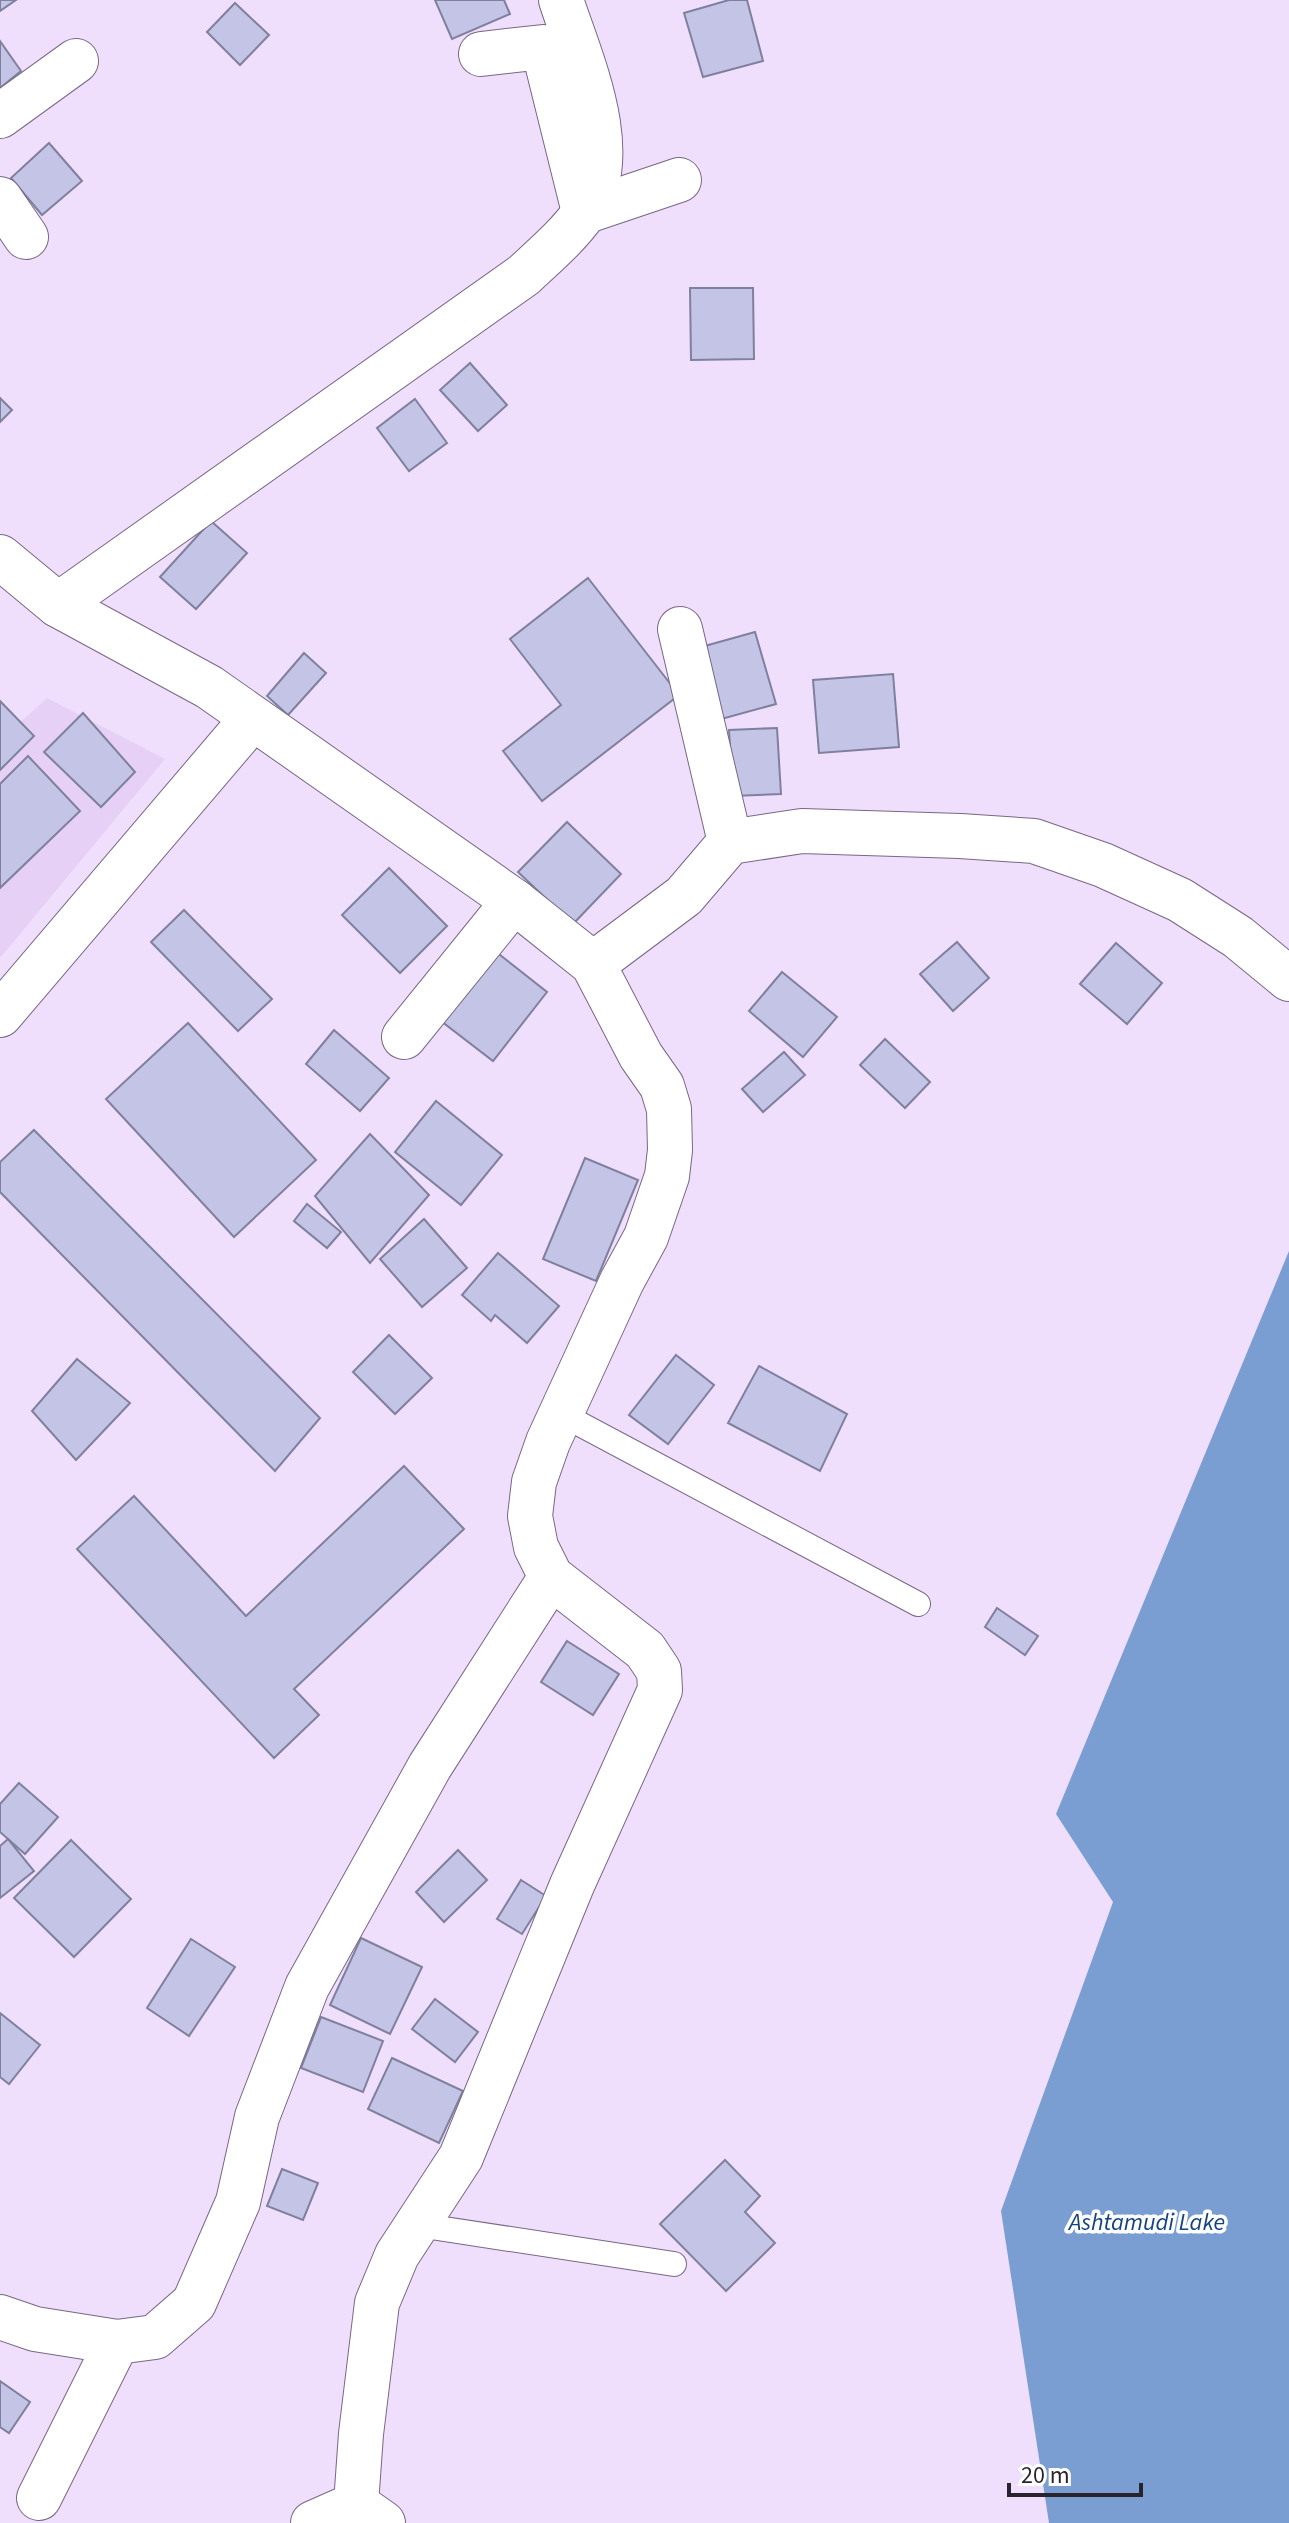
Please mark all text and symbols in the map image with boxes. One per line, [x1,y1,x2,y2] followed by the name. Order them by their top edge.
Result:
[1067,2205,1225,2240] water label: Ashtamudi Lake
[1009,2447,1141,2497] scale bar
[1021,2458,1070,2493] text: 20 m

